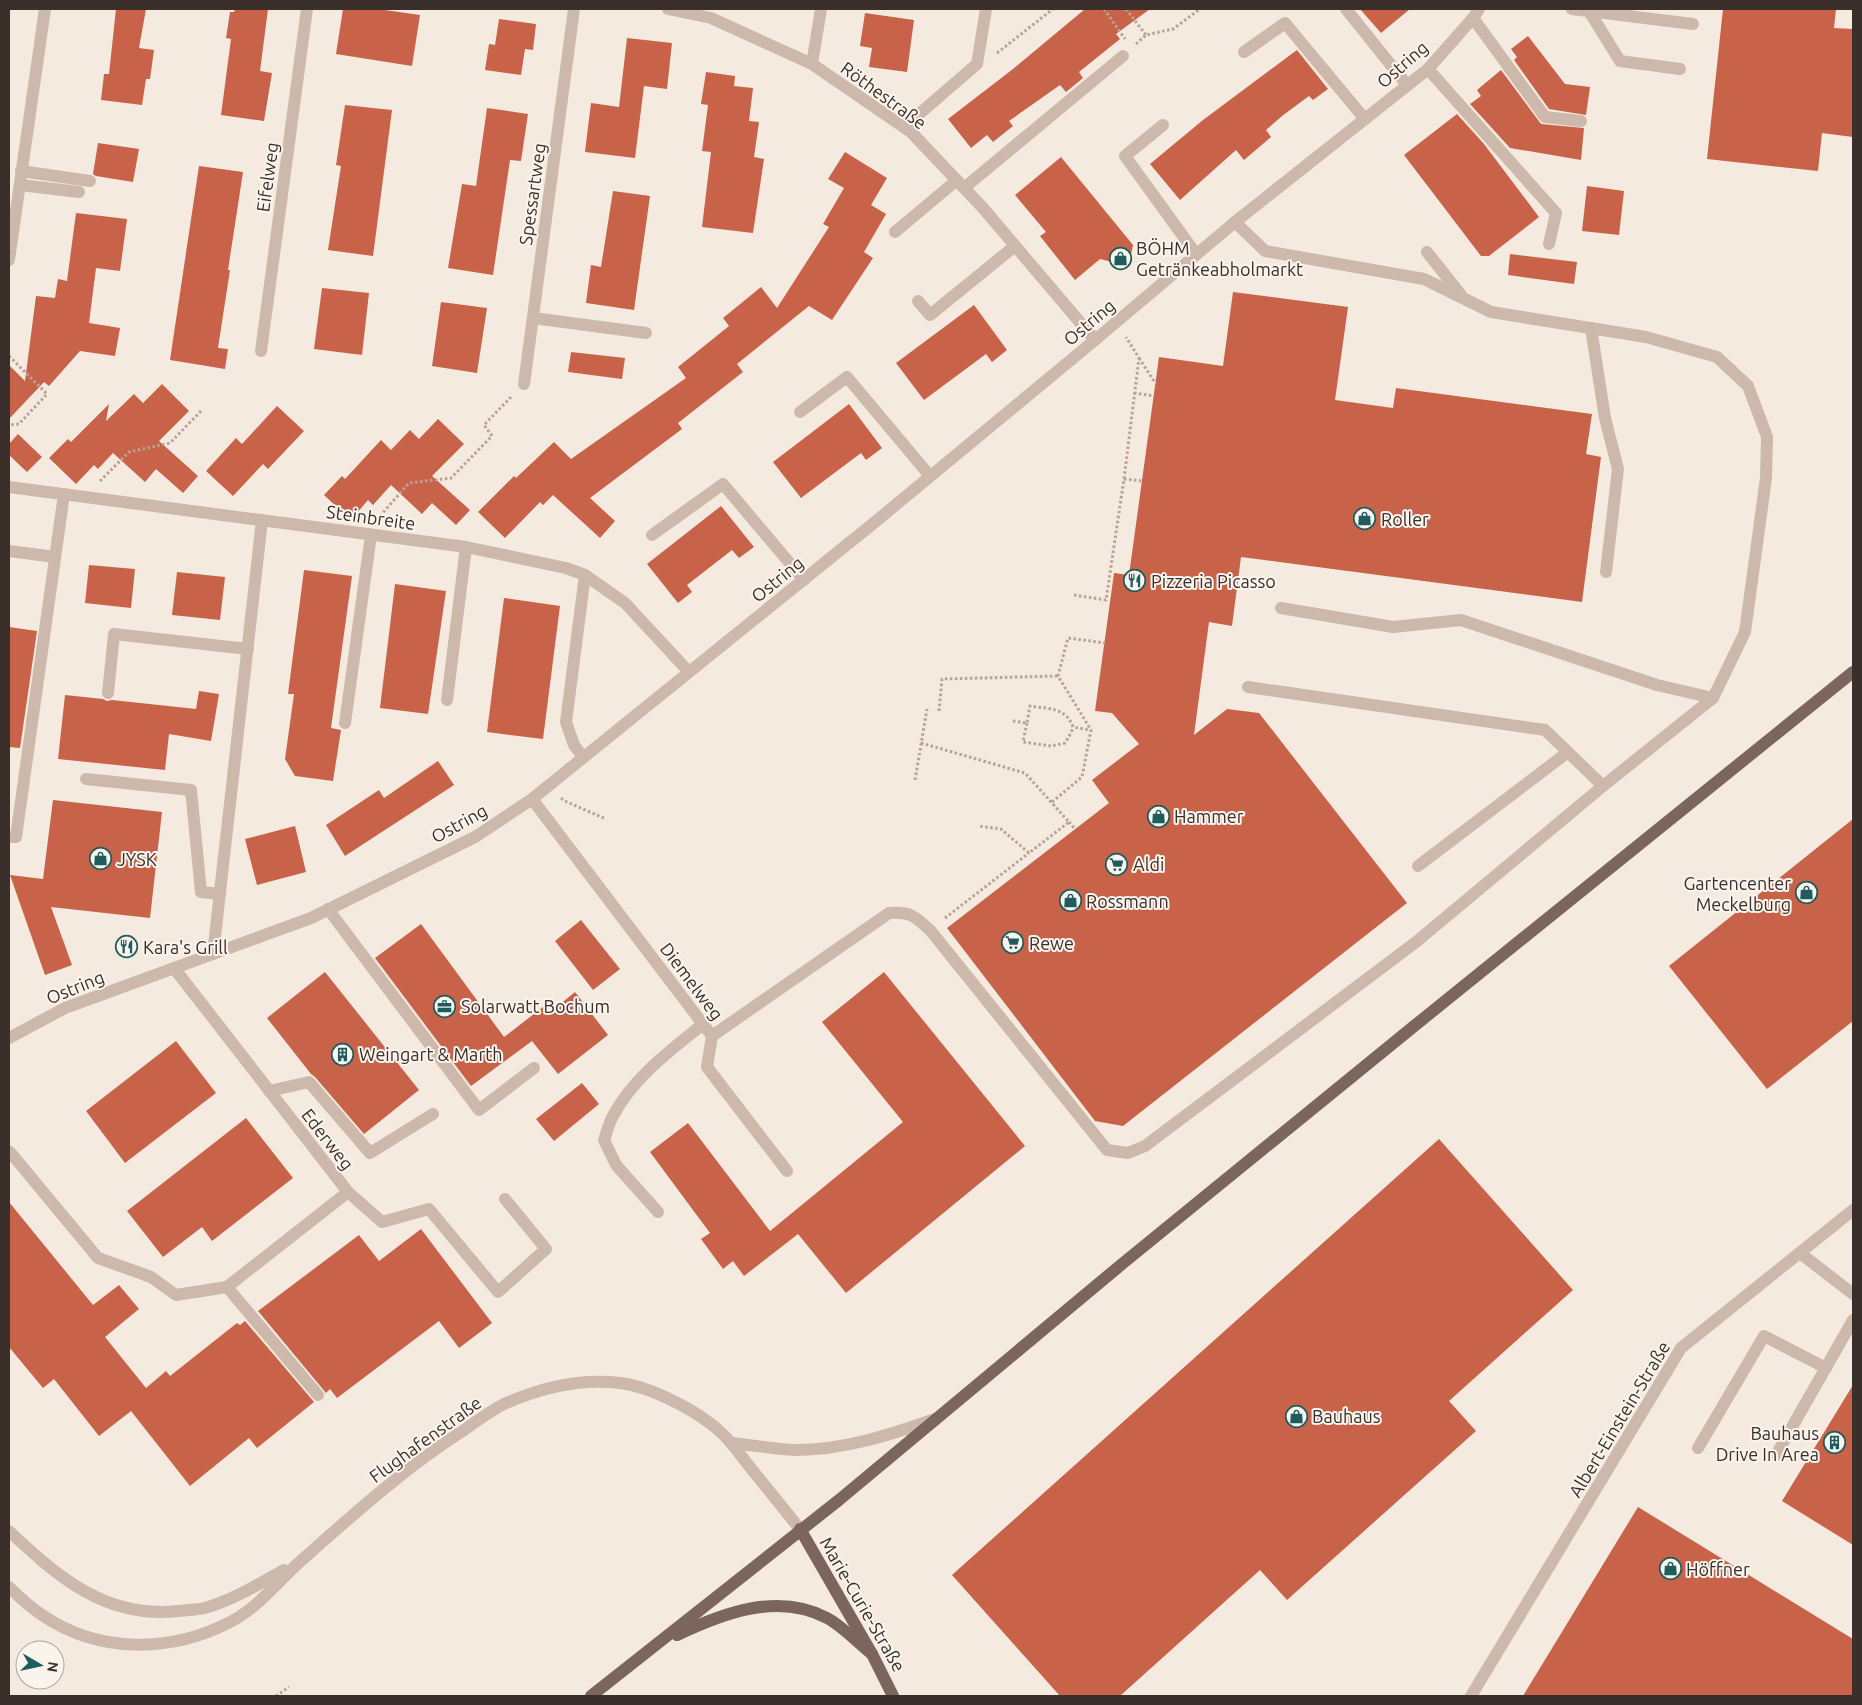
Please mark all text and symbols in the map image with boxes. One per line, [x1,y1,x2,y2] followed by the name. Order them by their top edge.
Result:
[1373,37,1431,91] street label: Ostring
[837,57,931,133] street label: Röthestraße
[252,141,282,213] street label: Eifelweg
[515,142,549,246] street label: Spessartweg
[1136,238,1303,279] place label: BÖHM Getränkeabholmarkt
[1108,246,1132,270] shop icon: BÖHM Getränkeabholmarkt
[1059,295,1119,349] street label: Ostring
[325,501,417,533] street label: Steinbreite
[1353,507,1377,531] shop icon: Roller
[1381,509,1429,529] place label: Roller
[747,552,807,606] street label: Ostring
[1123,569,1147,593] restaurant icon: Pizzeria Picasso
[1151,571,1276,591] place label: Pizzeria Picasso
[428,800,490,846] street label: Ostring
[1146,804,1170,828] shop icon: Hammer
[1174,806,1244,826] place label: Hammer
[89,847,113,871] shop icon: JYSK
[117,849,157,869] place label: JYSK
[1105,852,1129,876] supermarket icon: Aldi
[1133,854,1164,874] place label: Aldi
[1683,873,1791,914] place label: Gartencenter Meckelburg
[1795,881,1819,905] shop icon: Gartencenter Meckelburg
[1058,889,1082,913] shop icon: Rossmann
[1086,891,1169,911] place label: Rossmann
[1001,931,1025,955] supermarket icon: Rewe
[1029,933,1074,953] place label: Rewe
[115,935,139,959] restaurant icon: Kara's Grill
[143,937,228,957] place label: Kara's Grill
[657,938,727,1024] street label: Diemelweg
[43,966,107,1008] street label: Ostring
[433,994,457,1018] office icon: Solarwatt Bochum
[461,996,610,1016] place label: Solarwatt Bochum
[331,1042,355,1066] building icon: Weingart & Marth
[359,1044,503,1064] place label: Weingart & Marth
[298,1105,358,1173] street label: Ederweg
[1565,1337,1673,1501] street label: Albert-Einstein-Straße
[365,1392,485,1486] street label: Flughafenstraße
[1284,1404,1308,1428] shop icon: Bauhaus
[1312,1406,1381,1426] place label: Bauhaus
[1716,1423,1819,1464] place label: Bauhaus Drive In Area
[1823,1431,1847,1455] building icon: Bauhaus Drive In Area
[816,1533,910,1675] street label: Marie-Curie-Straße
[1658,1557,1682,1581] shop icon: Höffner
[1686,1559,1750,1579] place label: Höffner
[15,1640,65,1690] north arrow
[44,1661,62,1673] text: N

